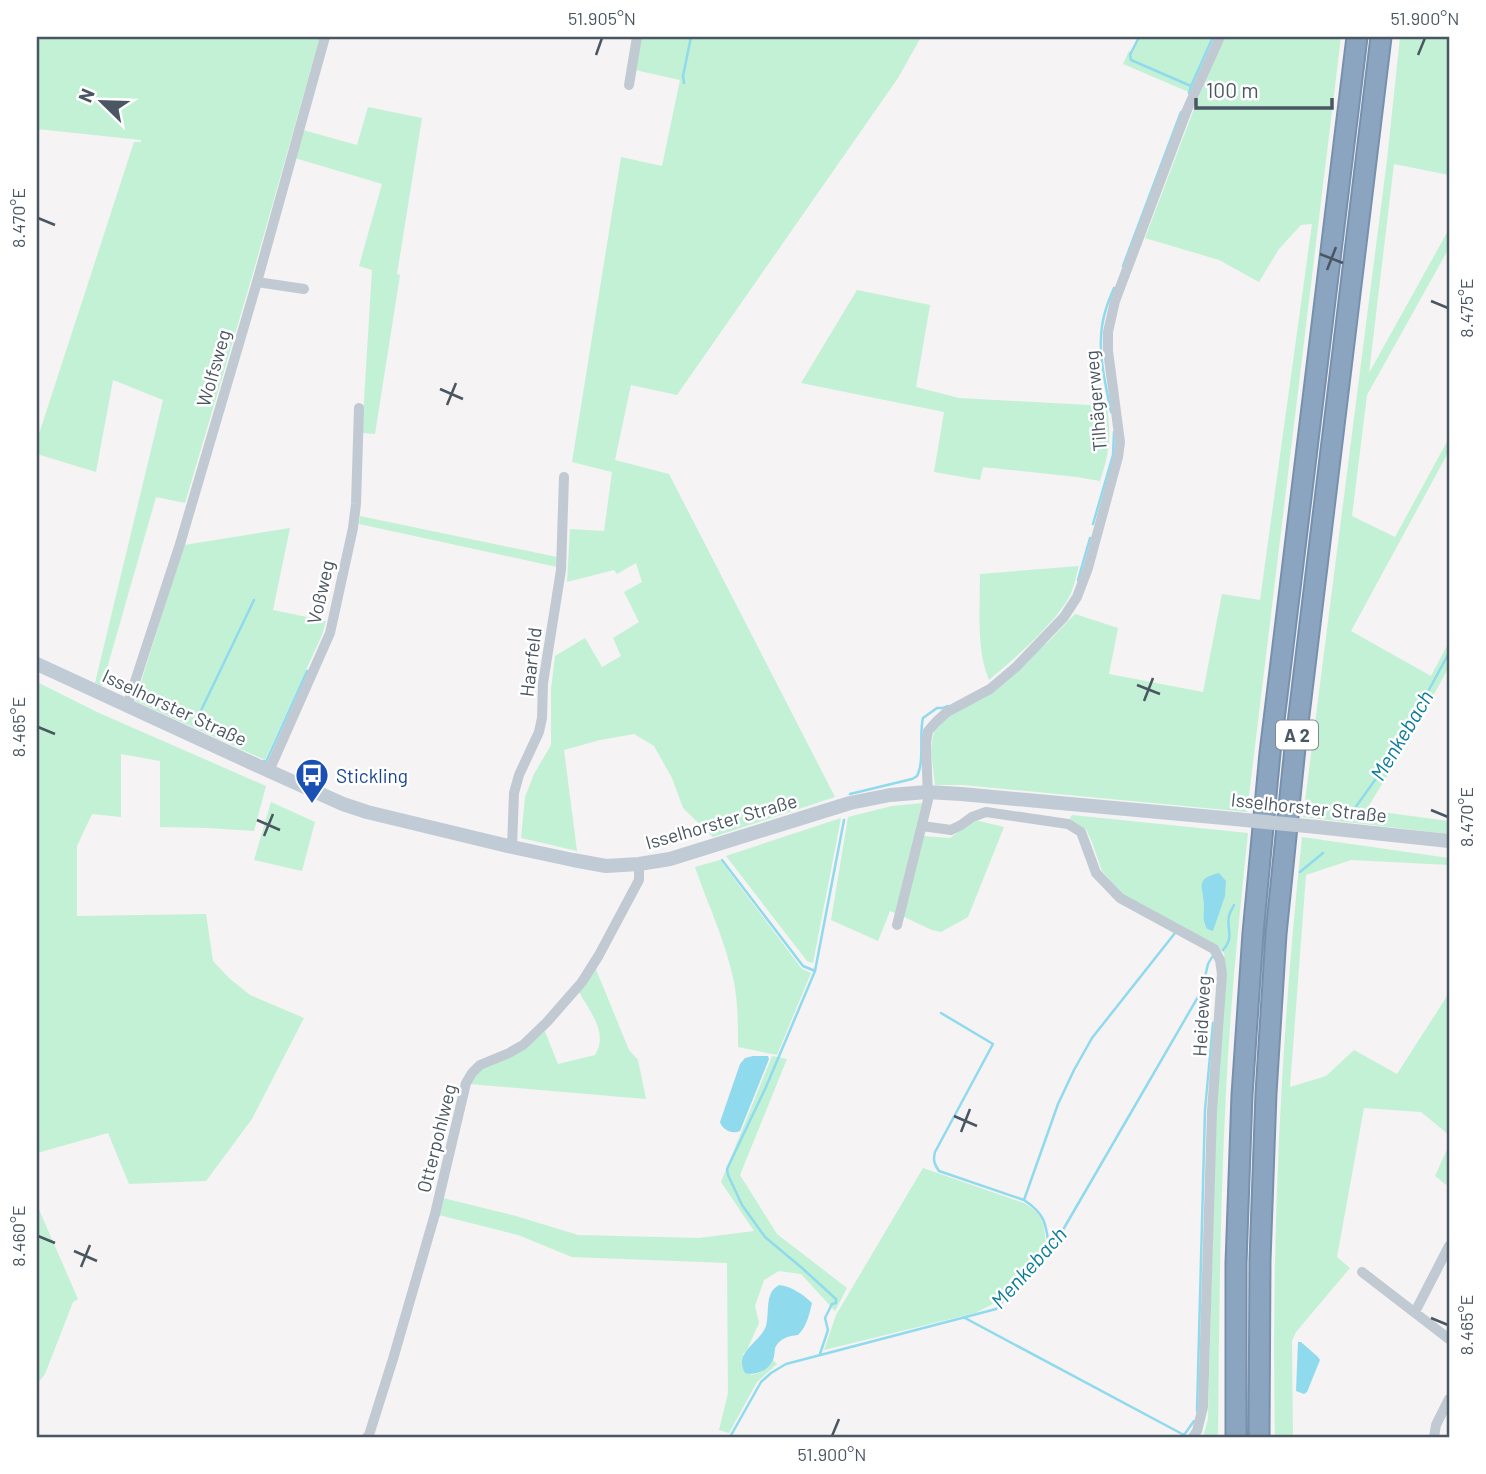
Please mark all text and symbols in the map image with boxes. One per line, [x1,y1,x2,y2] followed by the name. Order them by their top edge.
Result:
[568,7,636,29] text: 51.905°N
[1391,7,1459,29] text: 51.900°N
[66,66,136,136] north arrow
[1196,66,1332,110] scale bar
[1206,77,1259,102] text: 100 m
[73,85,99,105] text: N
[7,188,29,248] text: 8.470°E
[1455,278,1477,338] text: 8.475°E
[191,327,235,409] street label: Wolfsweg
[1079,350,1111,452] street label: Tilhägerweg
[302,558,338,626] street label: Voßweg
[514,626,546,698] street label: Haarfeld
[99,663,251,751] street label: Isselhorster Straße
[1364,685,1438,785] water label: Menkebach
[7,697,29,757] text: 8.465°E
[1276,720,1318,750] road number: A 2
[293,756,331,805] bus stop icon: Stickling
[336,764,408,787] place label: Stickling
[1230,787,1388,827] street label: Isselhorster Straße
[1455,787,1477,847] text: 8.470°E
[643,788,799,854] street label: Isselhorster Straße
[1187,975,1215,1057] street label: Heideweg
[411,1081,461,1195] street label: Otterpohlweg
[7,1205,29,1267] text: 8.460°E
[985,1221,1071,1313] water label: Menkebach
[1455,1295,1477,1355] text: 8.465°E
[798,1443,866,1465] text: 51.900°N

